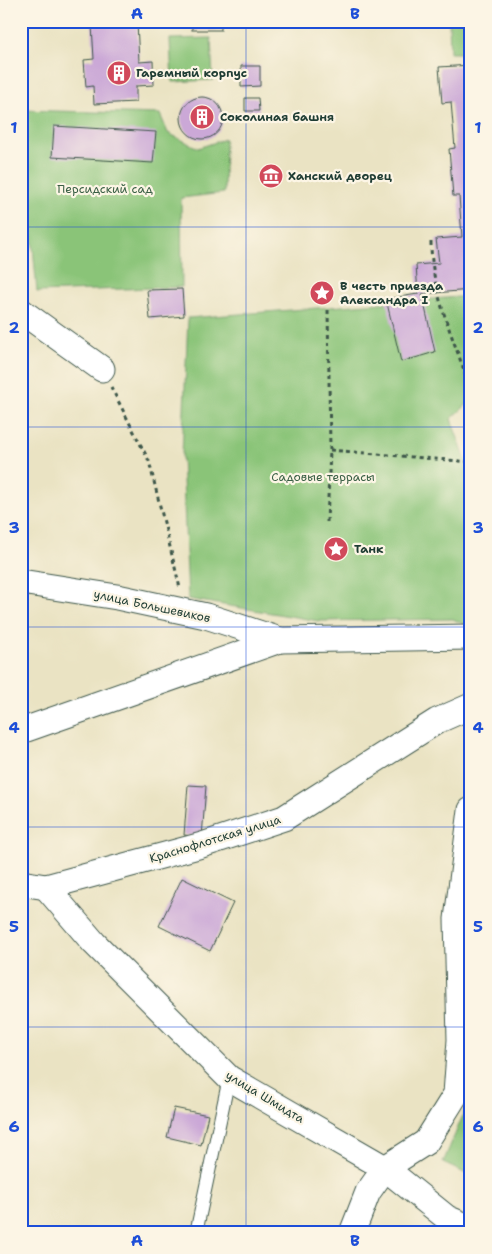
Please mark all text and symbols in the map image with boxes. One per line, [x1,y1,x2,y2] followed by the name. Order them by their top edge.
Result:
[131,3,143,24] text: A
[350,3,360,24] text: B
[106,60,132,86] building icon: Гаремный корпус
[136,65,247,81] place label: Гаремный корпус
[189,104,215,130] building icon: Соколиная башня
[220,109,334,125] place label: Соколиная башня
[10,117,18,138] text: 1
[474,117,482,138] text: 1
[258,163,284,189] museum icon: Ханский дворец
[288,168,393,184] place label: Ханский дворец
[57,181,153,197] park label: Персидский сад
[340,278,444,308] place label: В честь приезда Александра I
[309,280,335,306] place icon: В честь приезда Александра I
[8,317,20,338] text: 2
[472,317,484,338] text: 2
[271,469,375,485] park label: Садовые террасы
[8,517,20,538] text: 3
[472,517,484,538] text: 3
[323,536,349,562] place icon: Танк
[354,541,384,557] place label: Танк
[92,586,212,626] street label: улица Большевиков
[8,717,20,738] text: 4
[472,717,484,738] text: 4
[147,811,283,867] street label: Краснофлотская улица
[9,916,19,937] text: 5
[473,916,483,937] text: 5
[223,1067,308,1127] street label: улица Шмидта
[8,1116,20,1137] text: 6
[472,1116,484,1137] text: 6
[131,1230,143,1251] text: A
[350,1230,360,1251] text: B

